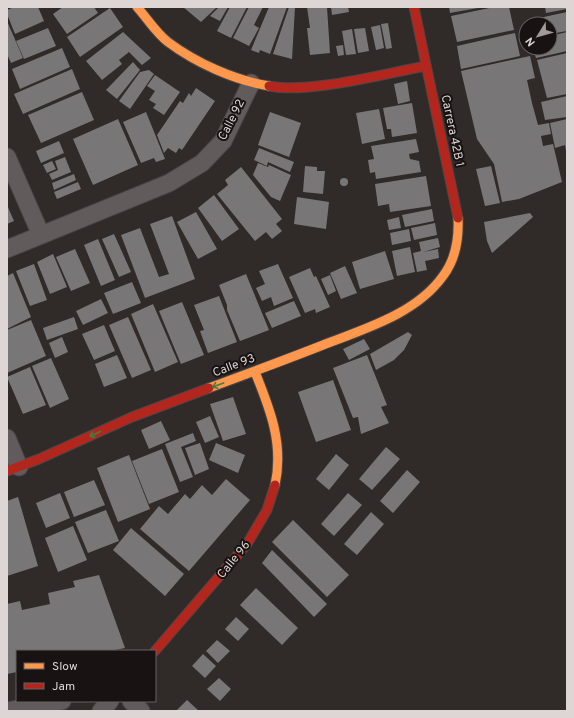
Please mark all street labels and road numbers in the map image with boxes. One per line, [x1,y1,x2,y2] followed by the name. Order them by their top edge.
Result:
[437,93,467,169] street label: Carrera 42B 1
[215,97,249,143] street label: Calle 92
[211,351,257,381] street label: Calle 93
[214,538,254,582] street label: Calle 96

